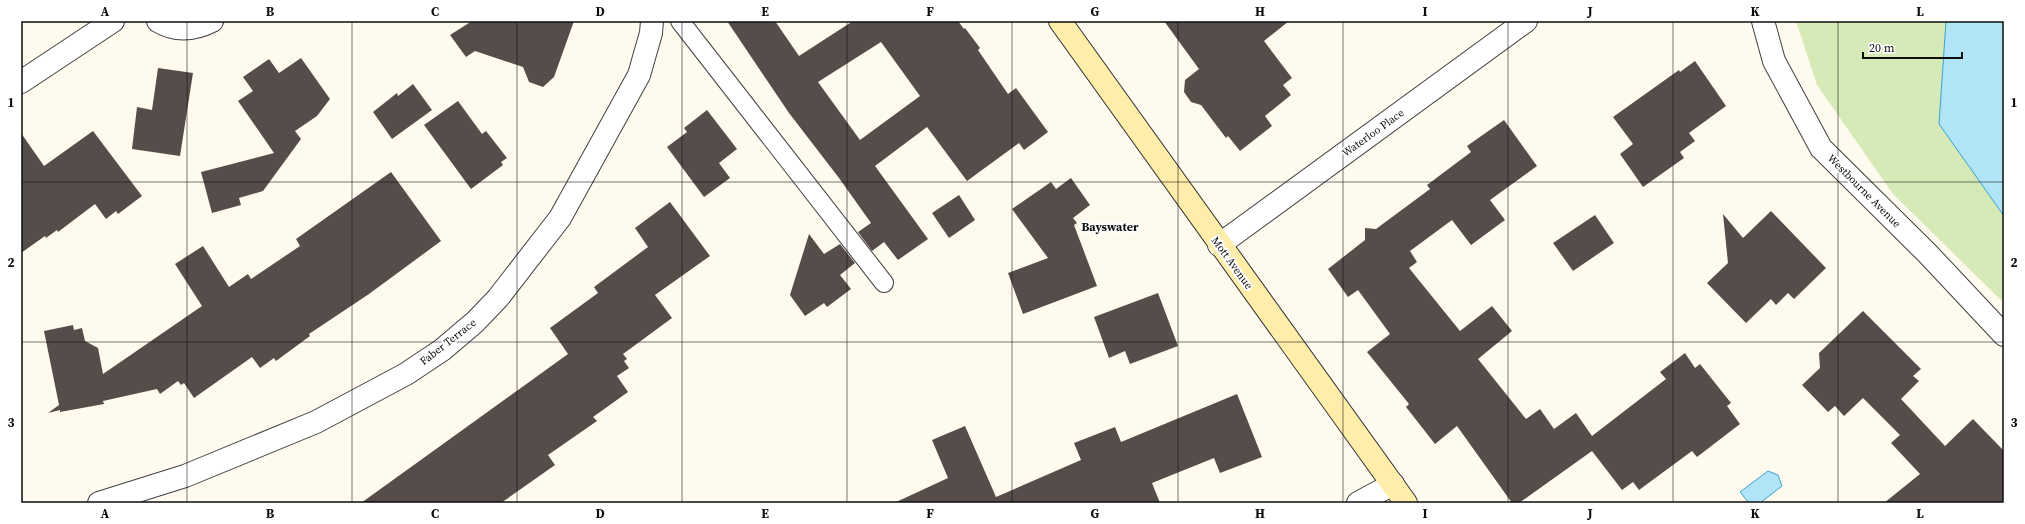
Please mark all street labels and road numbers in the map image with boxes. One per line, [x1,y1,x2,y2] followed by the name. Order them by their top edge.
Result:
[1339,105,1407,161] street label: Waterloo Place
[1824,151,1904,231] street label: Westbourne Avenue
[1208,234,1256,293] street label: Mott Avenue
[417,315,480,369] street label: Faber Terrace

